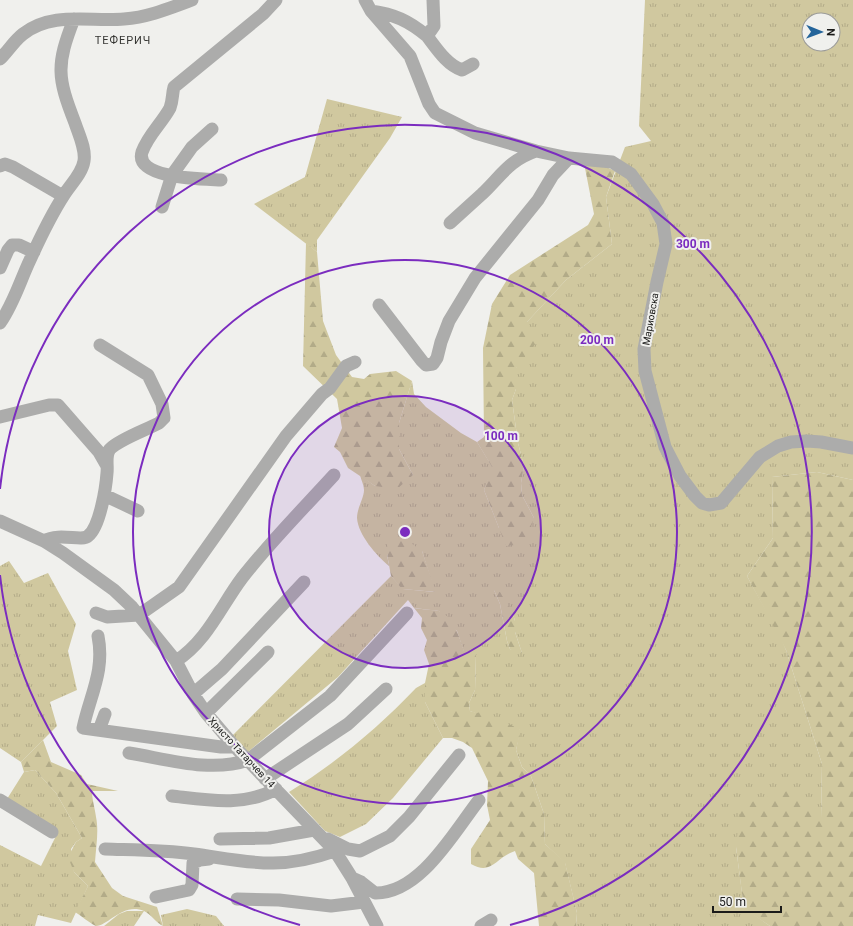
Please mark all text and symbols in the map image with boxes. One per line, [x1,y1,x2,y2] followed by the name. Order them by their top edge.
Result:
[801,12,841,52] north arrow
[824,28,837,36] text: N
[95,34,151,47] district label: ТЕФЕРИЧ
[676,237,710,251] text: 300 m
[640,292,661,346] street label: Мариовска
[580,333,614,347] text: 200 m
[484,429,518,443] text: 100 m
[398,525,412,539] centre of rings
[206,715,277,790] street label: Христо Татарчев 14
[713,888,781,914] scale bar
[719,895,746,909] text: 50 m

